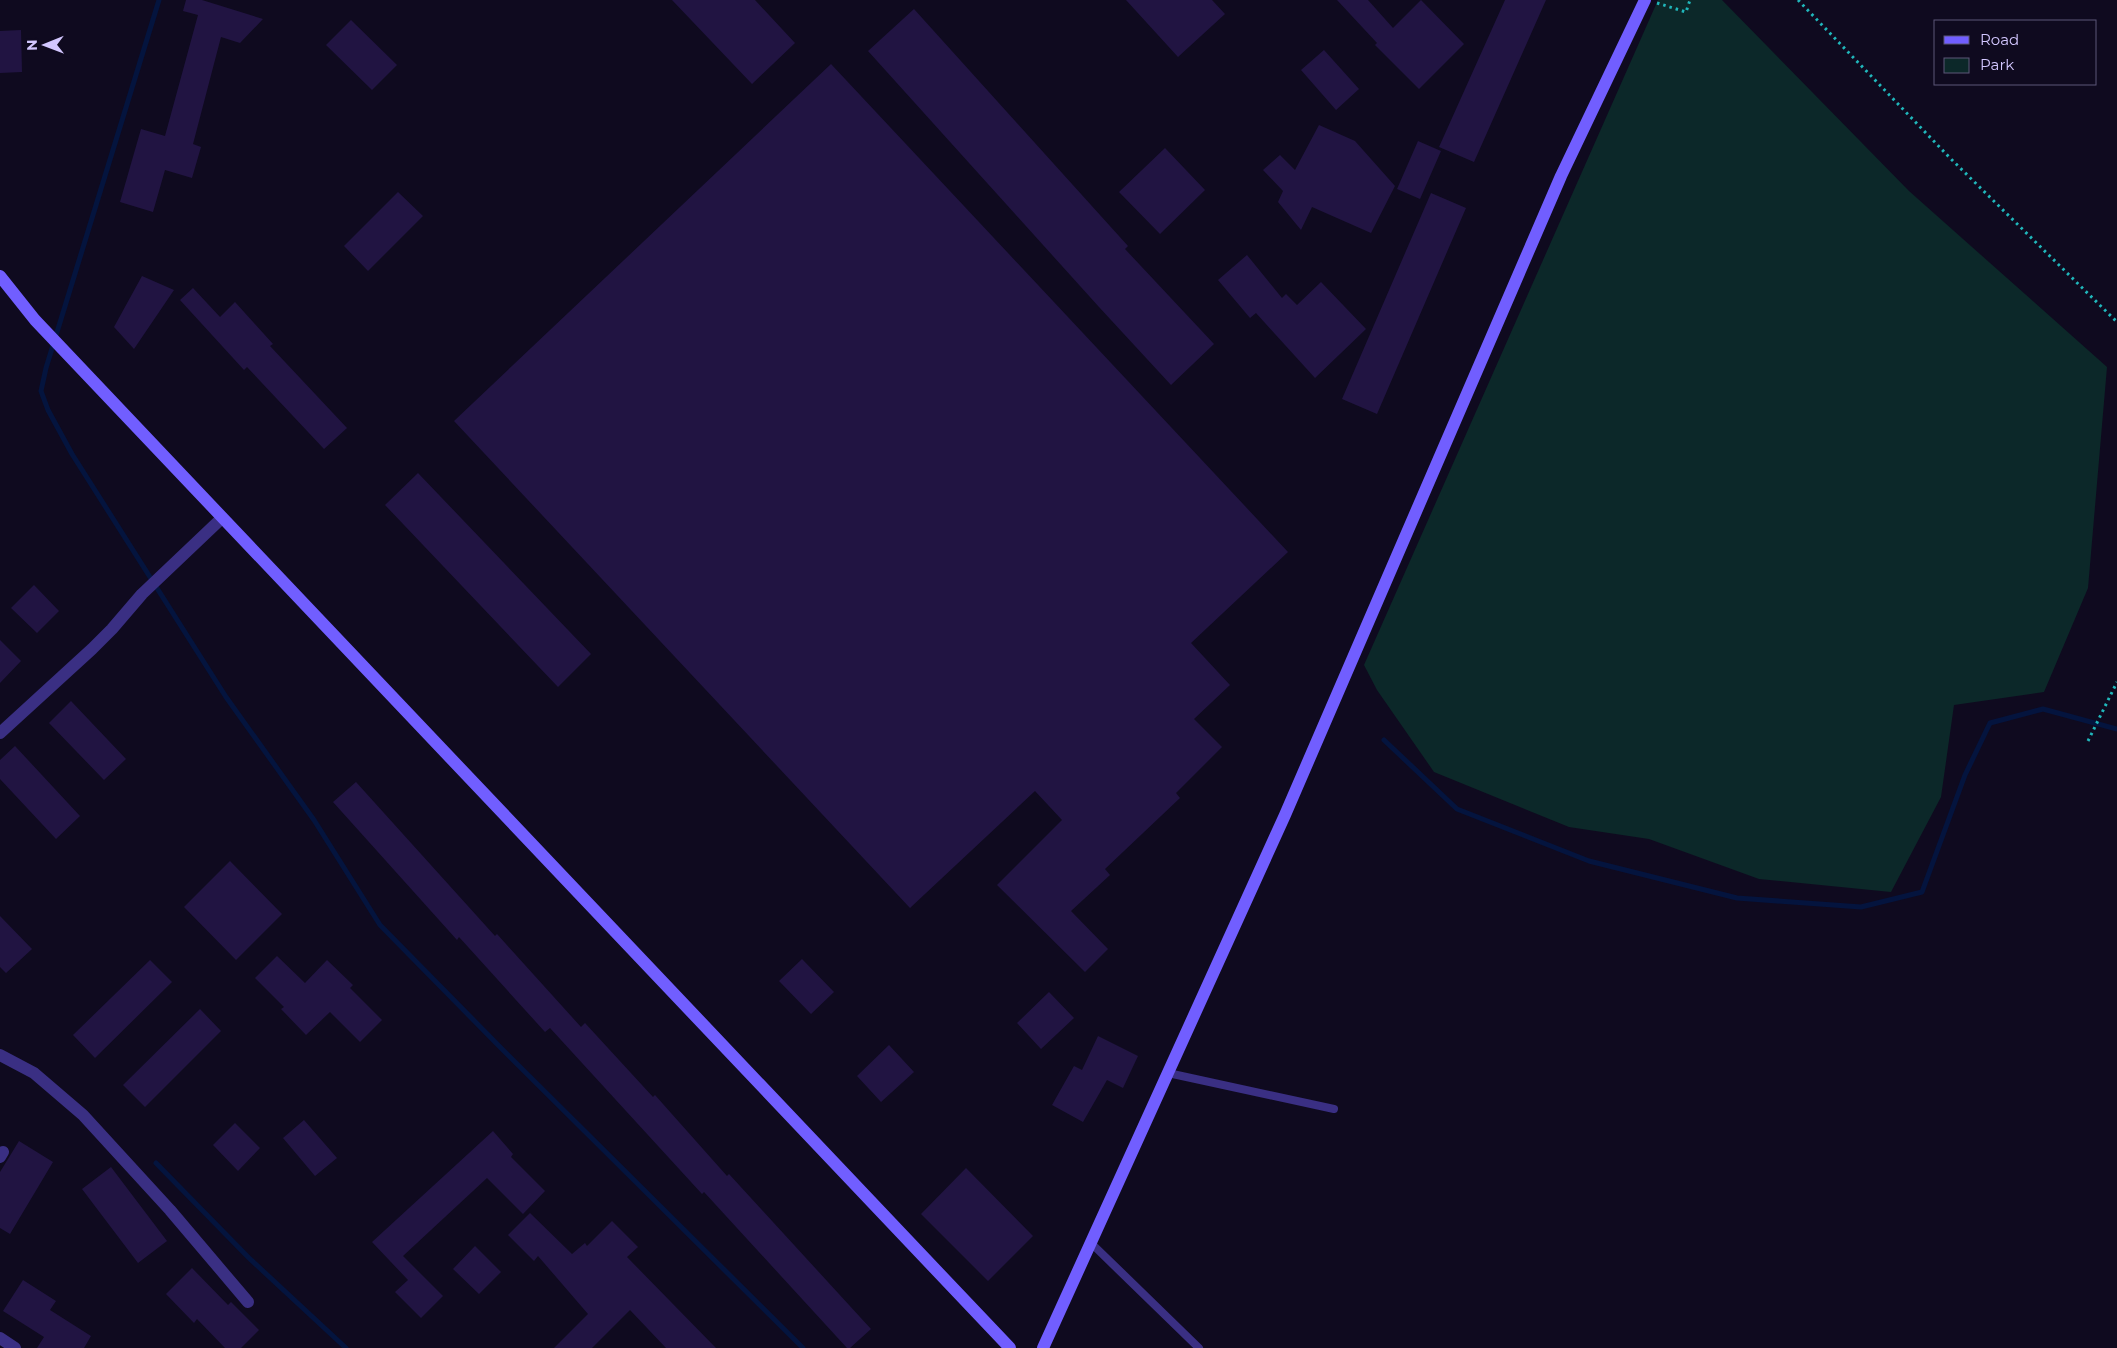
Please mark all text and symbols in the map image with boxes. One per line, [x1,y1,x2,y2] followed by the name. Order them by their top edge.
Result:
[20,20,70,70] north arrow
[1934,20,2097,85] legend
[1980,30,2019,49] text: Road
[23,39,41,51] text: N
[1980,55,2014,74] text: Park

